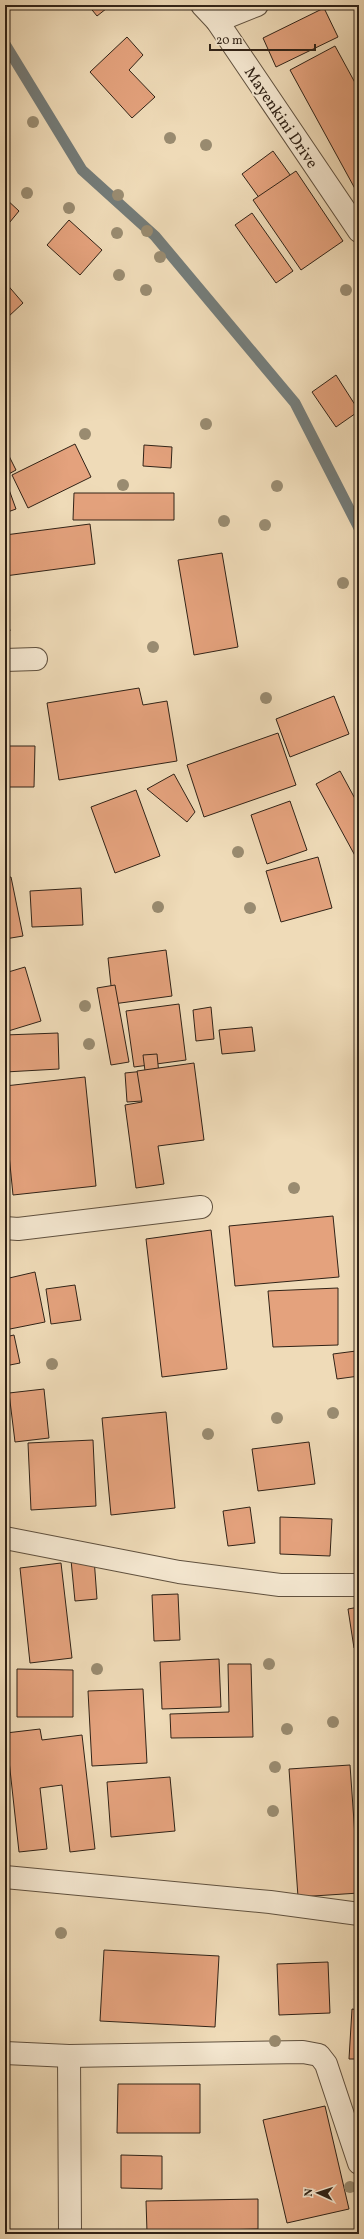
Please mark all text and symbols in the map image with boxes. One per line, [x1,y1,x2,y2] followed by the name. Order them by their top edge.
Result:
[210,26,315,52] scale bar
[216,33,243,49] text: 20 m
[238,63,323,173] street label: Mayenkini Drive
[298,2173,338,2213] north arrow
[302,2188,317,2197] text: N

